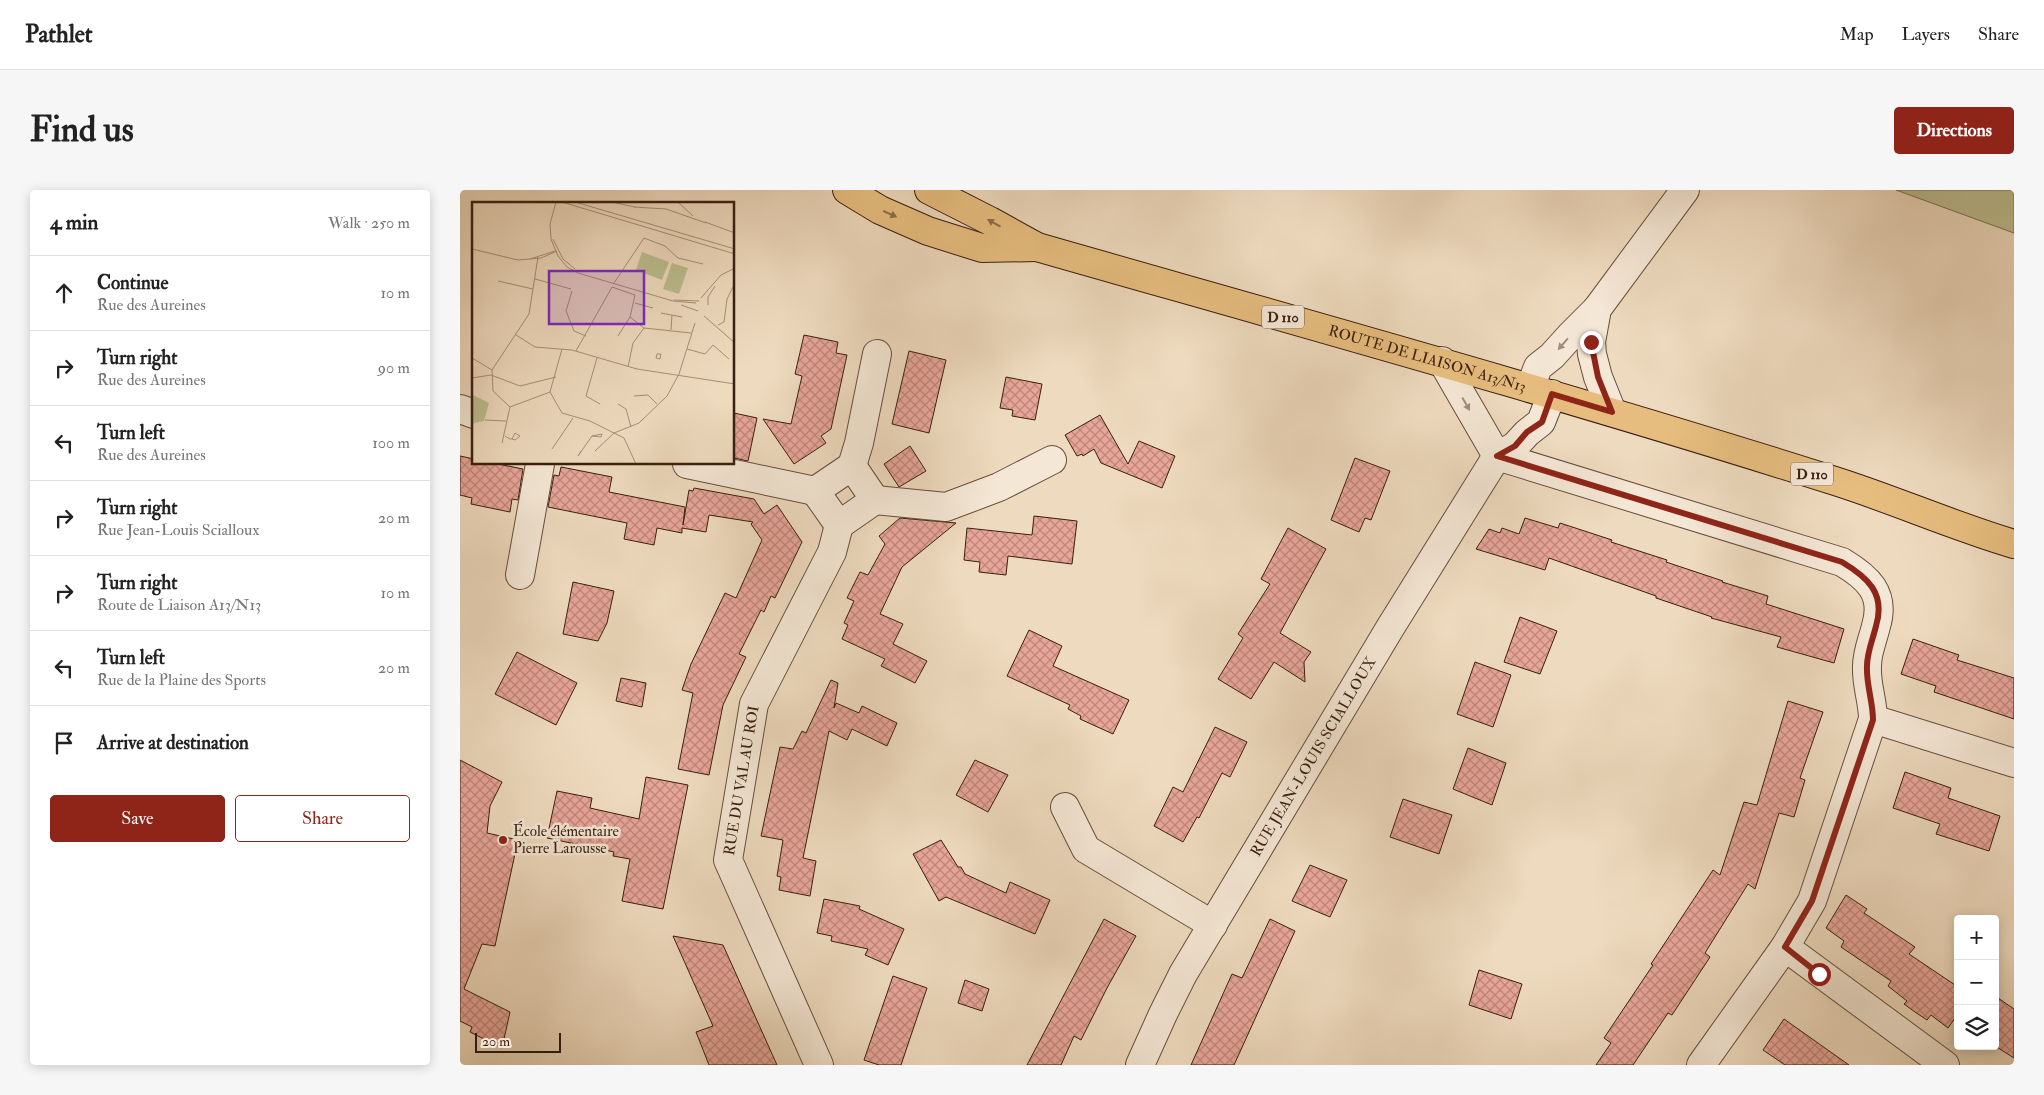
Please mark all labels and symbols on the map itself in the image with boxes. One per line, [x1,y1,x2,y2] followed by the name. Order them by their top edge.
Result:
[472,202,735,465] inset map
[883,210,897,218] one-way arrow
[987,219,1002,227] one-way arrow
[1262,305,1304,328] road number: D 110
[1326,321,1528,396] street label: ROUTE DE LIAISON A13/N13
[1580,331,1603,354] route end
[1557,337,1568,350] one-way arrow
[1461,397,1470,410] one-way arrow
[1791,462,1833,486] road number: D 110
[1246,653,1380,860] street label: RUE JEAN-LOUIS SCIALLOUX
[719,704,763,857] street label: RUE DU VAL AU ROI
[513,820,619,858] place label: École élémentaire Pierre Larousse
[497,834,509,846] marker: École élémentaire Pierre Larousse
[1808,963,1831,986] route start
[475,1030,561,1053] scale bar

